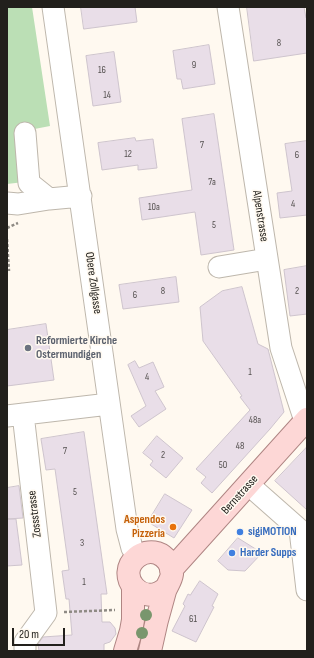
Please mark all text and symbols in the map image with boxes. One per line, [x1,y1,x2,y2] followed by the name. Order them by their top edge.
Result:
[277,37,281,49] house number: 8
[192,59,196,71] house number: 9
[98,64,106,76] house number: 16
[103,89,111,101] house number: 14
[200,139,204,151] house number: 7
[124,148,132,160] house number: 12
[295,149,299,161] house number: 6
[208,176,216,188] house number: 7a
[249,189,271,243] street label: Alpenstrasse
[291,198,295,210] house number: 4
[148,201,160,213] house number: 10a
[212,219,216,231] house number: 5
[82,251,104,315] street label: Obere Zollgasse
[161,285,165,297] house number: 8
[295,285,299,297] house number: 2
[133,289,137,301] house number: 6
[36,334,117,362] place label: Reformierte Kirche Ostermundigen
[23,343,33,353] marker: Reformierte Kirche Ostermundigen
[248,366,252,378] house number: 1
[145,371,149,383] house number: 4
[249,414,261,426] house number: 48a
[236,440,244,452] house number: 48
[63,445,67,457] house number: 7
[161,449,165,461] house number: 2
[219,459,227,471] house number: 50
[219,472,261,518] street label: Bernstrasse
[73,486,77,498] house number: 5
[25,490,45,538] street label: Zossstrasse
[124,513,165,541] place label: Aspendos Pizzeria
[168,522,178,532] marker: Aspendos Pizzeria
[248,525,297,539] place label: sigiMOTION
[235,527,245,537] marker: sigiMOTION
[80,537,84,549] house number: 3
[240,546,296,560] place label: Harder Supps
[227,548,237,558] marker: Harder Supps
[82,576,86,588] house number: 1
[189,613,197,625] house number: 61
[14,620,67,646] scale bar
[19,627,39,642] text: 20 m

